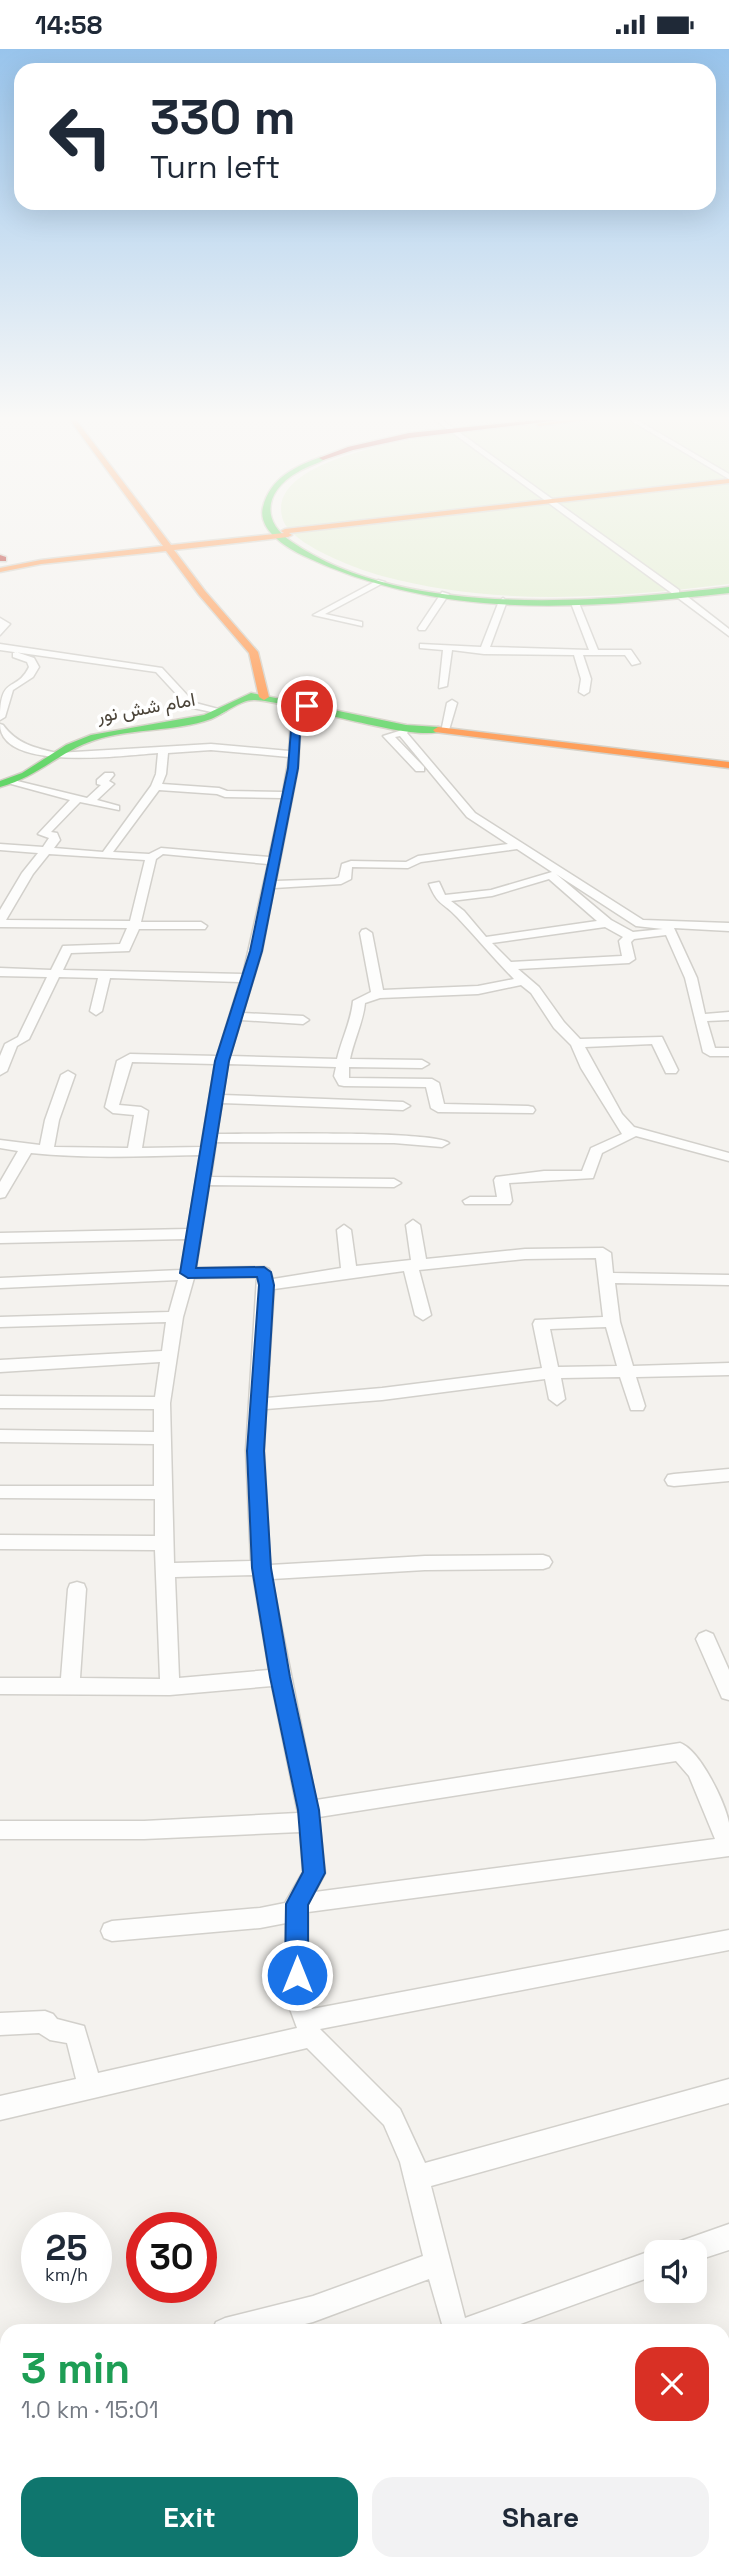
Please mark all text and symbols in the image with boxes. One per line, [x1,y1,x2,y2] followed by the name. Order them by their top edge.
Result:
[35,8,102,42] text: 14:58
[150,86,296,148] text: 330 m
[35,91,126,182] icon: left
[150,147,280,187] text: Turn left
[277,676,337,736] pin
[94,687,197,729] street label: امام شش نور
[288,687,326,725] icon: arrive
[260,1938,334,2012] position arrow
[126,2212,217,2303] speed limit sign: 30
[46,2226,87,2270] text: 25
[644,2240,707,2303] map controls
[644,2240,707,2303] button: sound
[45,2263,88,2286] text: km/h
[21,2342,130,2395] text: 3 min
[635,2347,709,2421] button: close
[21,2395,159,2425] text: 1.0 km · 15:01
[21,2477,358,2557] button: Exit
[372,2477,709,2557] button: Share

